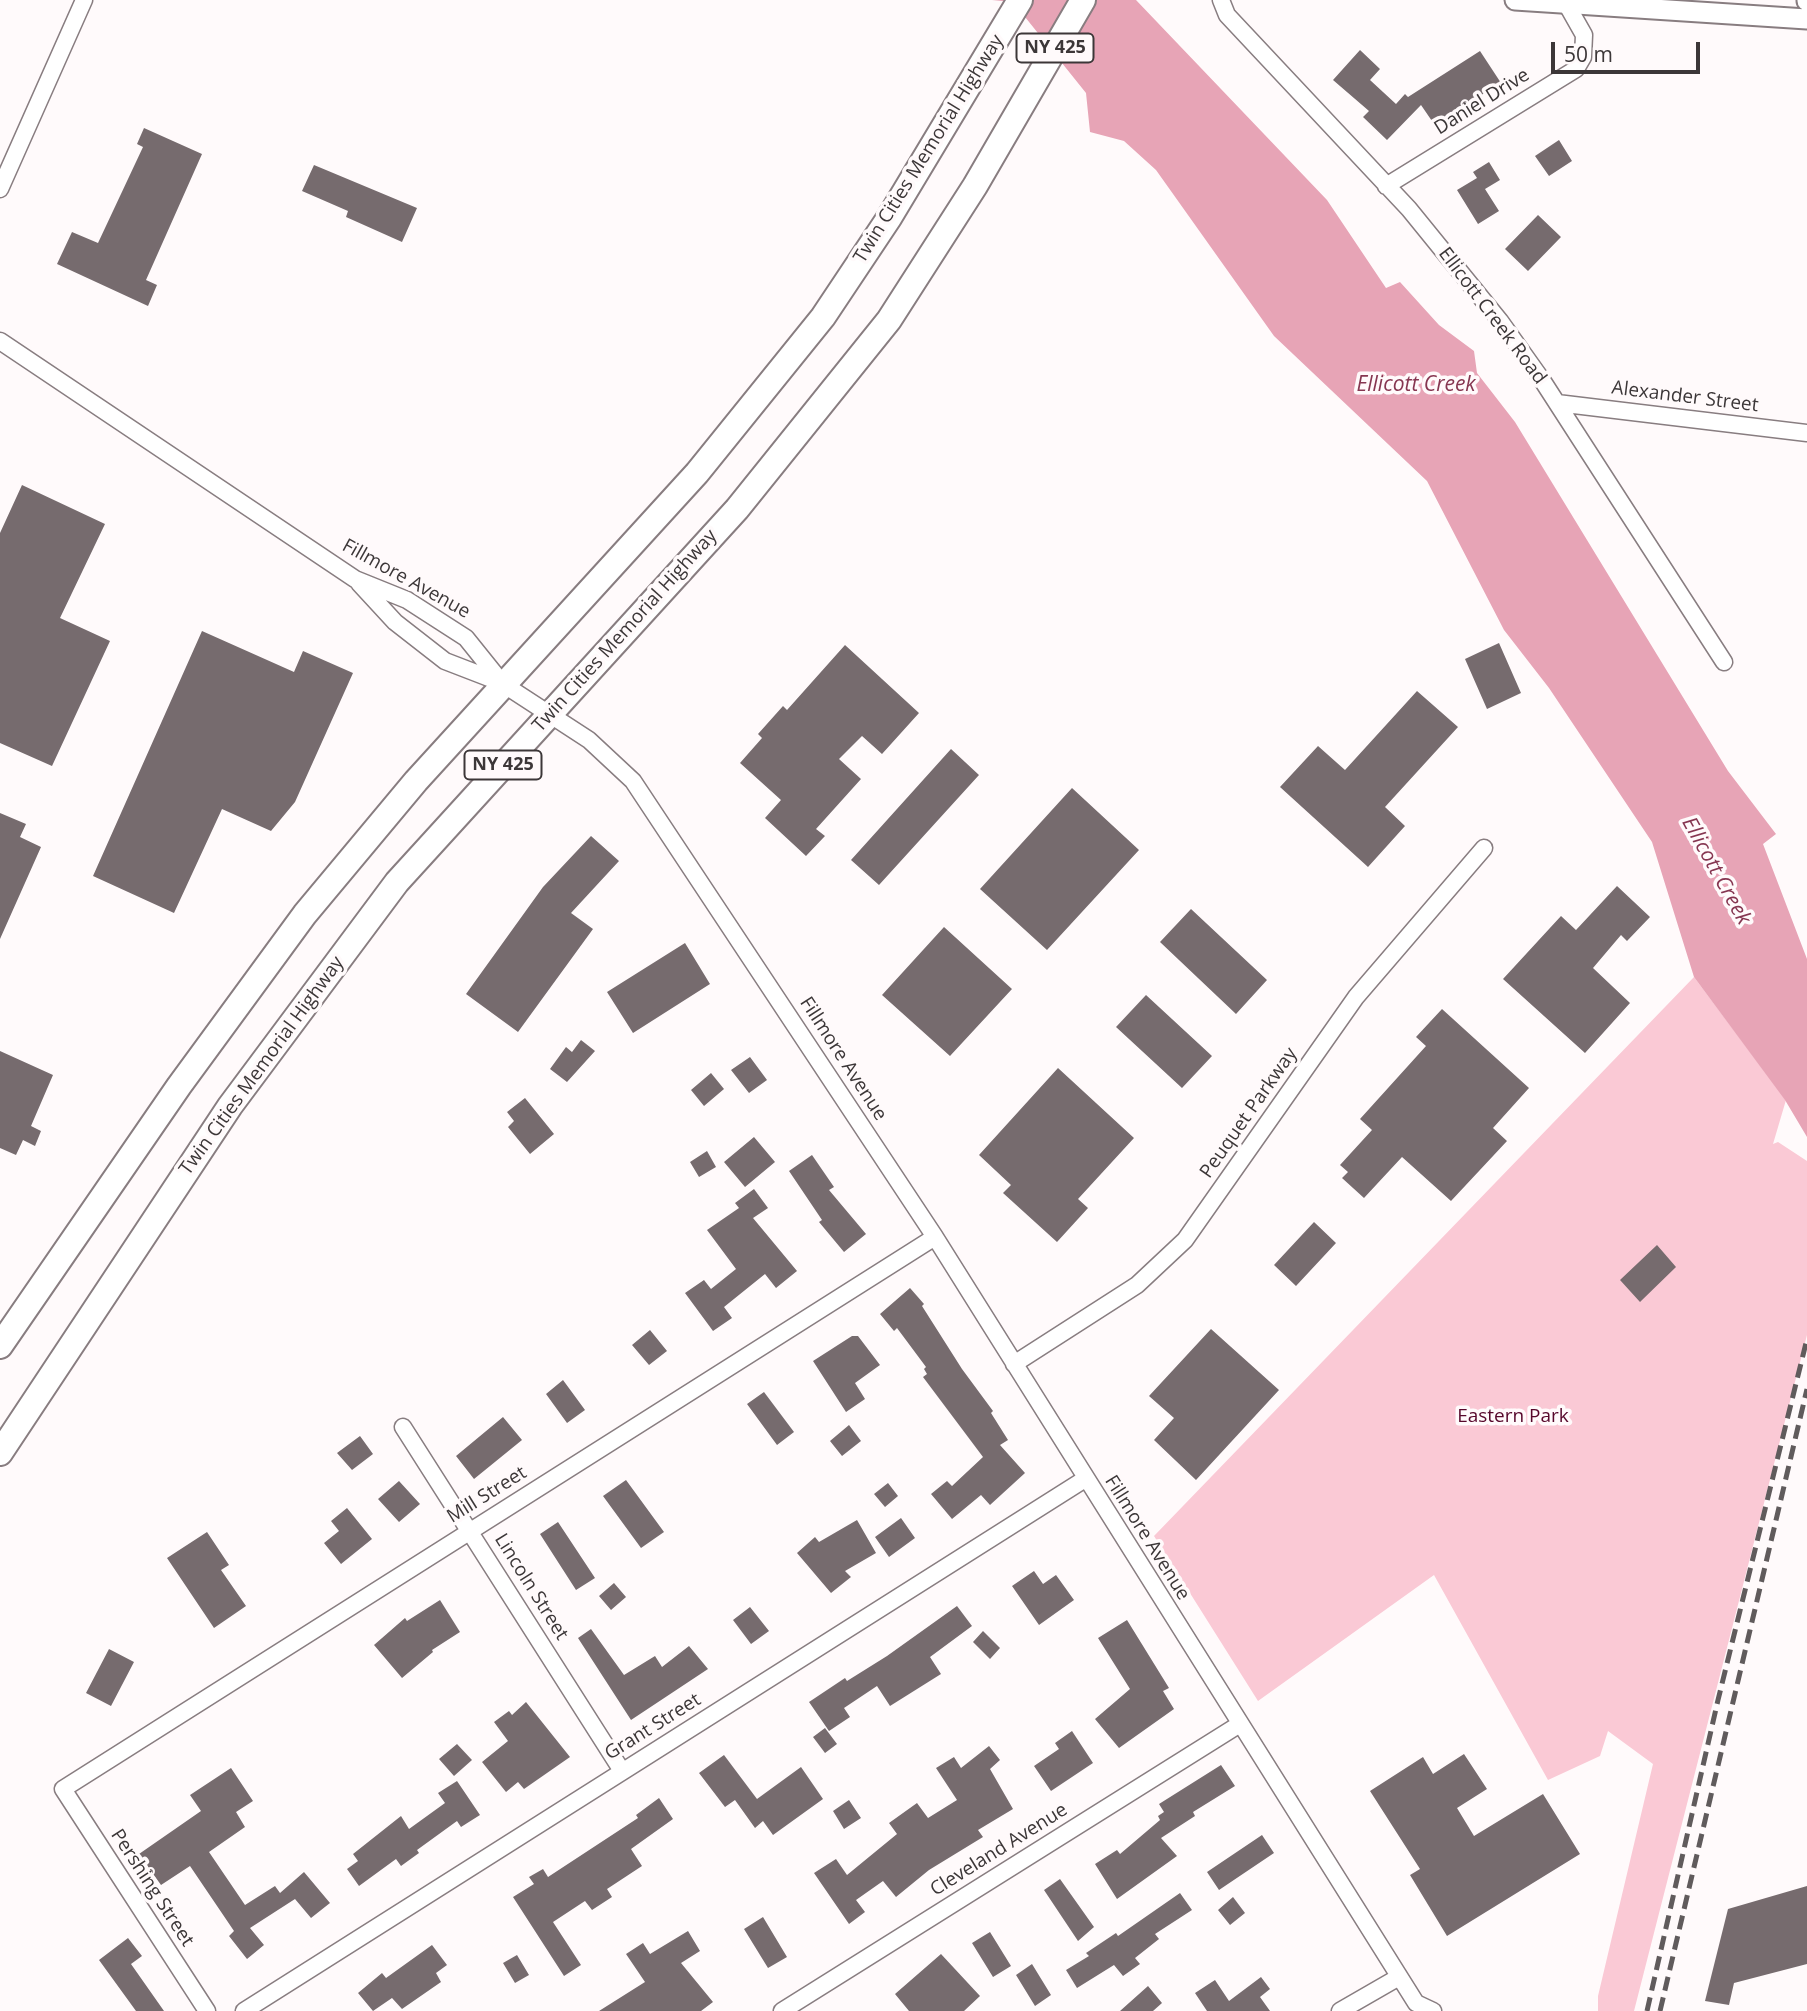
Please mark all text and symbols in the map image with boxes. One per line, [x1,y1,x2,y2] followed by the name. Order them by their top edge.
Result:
[1555,28,1704,72] scale bar
[849,31,1009,267] street label: Twin Cities Memorial Highway
[1016,33,1094,62] road number: NY 425
[1564,40,1613,68] text: 50 m
[1430,64,1534,140] street label: Daniel Drive
[1433,243,1551,389] street label: Ellicott Creek Road
[1356,372,1476,398] water label: Ellicott Creek
[1610,377,1760,417] street label: Alexander Street
[528,525,722,737] street label: Twin Cities Memorial Highway
[338,534,474,624] street label: Fillmore Avenue
[464,750,542,780] road number: NY 425
[1676,813,1756,929] water label: Ellicott Creek
[175,952,349,1180] street label: Twin Cities Memorial Highway
[795,993,891,1125] street label: Fillmore Avenue
[1196,1043,1302,1183] street label: Peuquet Parkway
[1457,1406,1569,1428] park label: Eastern Park
[443,1462,531,1528] street label: Mill Street
[1100,1471,1194,1605] street label: Fillmore Avenue
[489,1530,573,1644] street label: Lincoln Street
[601,1689,705,1765] street label: Grant Street
[926,1799,1072,1901] street label: Cleveland Avenue
[106,1825,198,1951] street label: Pershing Street

